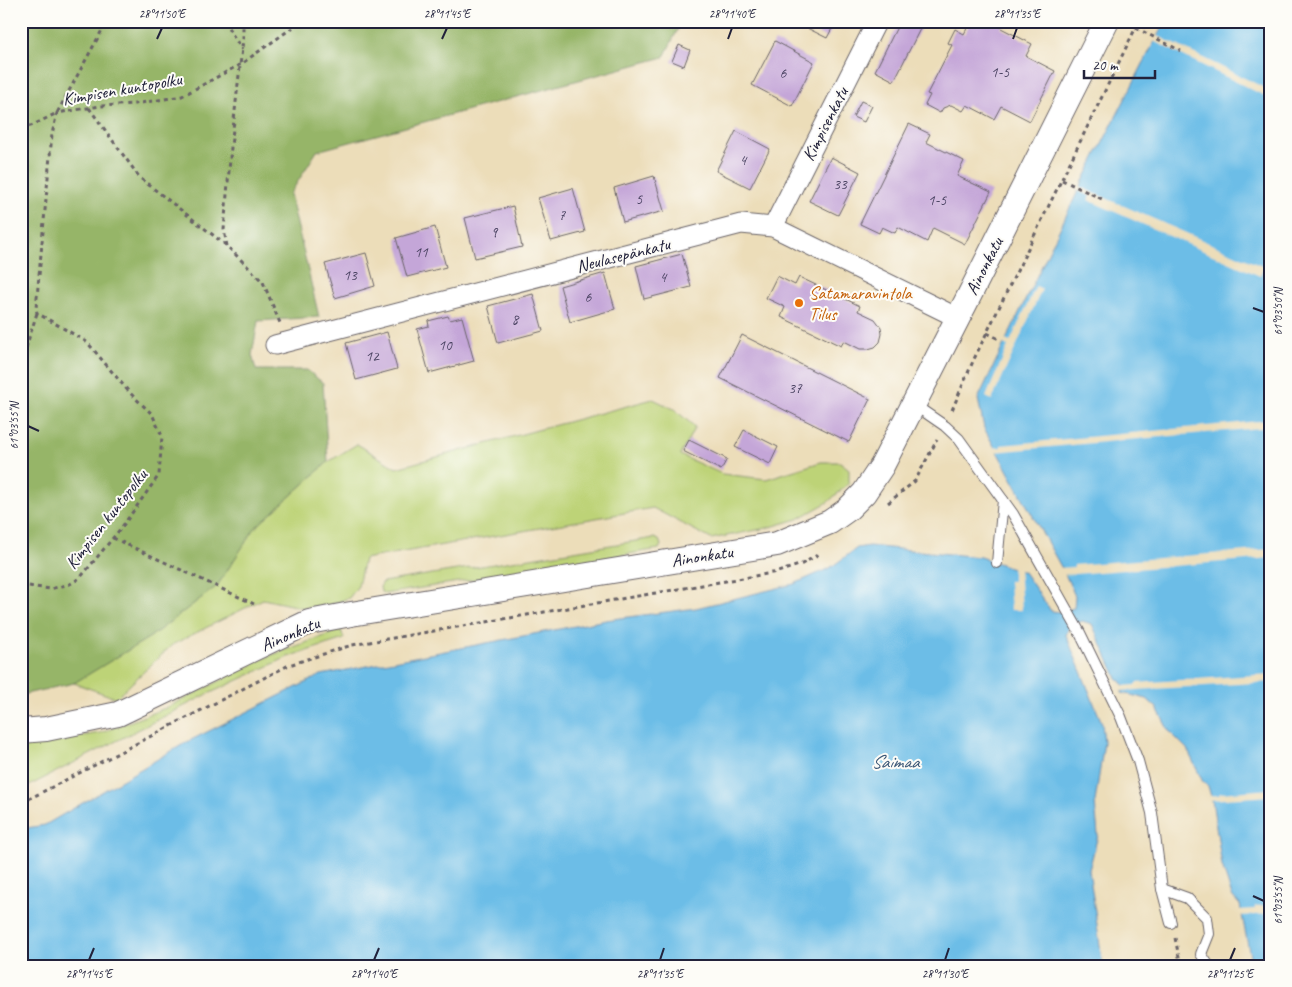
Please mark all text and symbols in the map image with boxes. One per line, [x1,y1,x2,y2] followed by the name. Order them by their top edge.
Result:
[139,6,187,22] text: 28°11'50"E
[424,6,472,22] text: 28°11'45"E
[709,6,757,22] text: 28°11'40"E
[994,6,1042,22] text: 28°11'35"E
[1084,48,1156,80] scale bar
[1092,56,1119,75] text: 20 m
[991,63,1010,82] house number: 1-5
[780,64,788,83] house number: 6
[61,67,185,110] street label: Kimpisen kuntopolku
[797,82,854,165] street label: Kimpisenkatu
[740,151,748,170] house number: 4
[833,175,848,194] house number: 33
[636,190,644,209] house number: 5
[928,191,947,210] house number: 1-5
[559,206,567,225] house number: 7
[491,223,499,242] house number: 9
[574,232,673,277] street label: Neulasepänkatu
[960,232,1008,298] street label: Ainonkatu
[414,243,429,262] house number: 11
[343,266,358,285] house number: 13
[660,268,668,287] house number: 4
[809,282,913,325] place label: Satamaravintola Tilus
[1270,287,1286,336] text: 61°03'50"N
[585,288,593,307] house number: 6
[793,297,805,309] marker: Satamaravintola Tilus
[512,310,520,329] house number: 8
[438,336,453,355] house number: 10
[365,347,380,366] house number: 12
[788,379,803,398] house number: 37
[6,401,22,450] text: 61°03'55"N
[60,464,153,573] street label: Kimpisen kuntopolku
[670,540,735,572] street label: Ainonkatu
[257,611,324,656] street label: Ainonkatu
[871,750,921,774] water label: Saimaa
[1270,876,1286,925] text: 61°03'55"N
[66,966,114,982] text: 28°11'45"E
[351,966,399,982] text: 28°11'40"E
[637,966,685,982] text: 28°11'35"E
[922,966,970,982] text: 28°11'30"E
[1207,966,1255,982] text: 28°11'25"E

